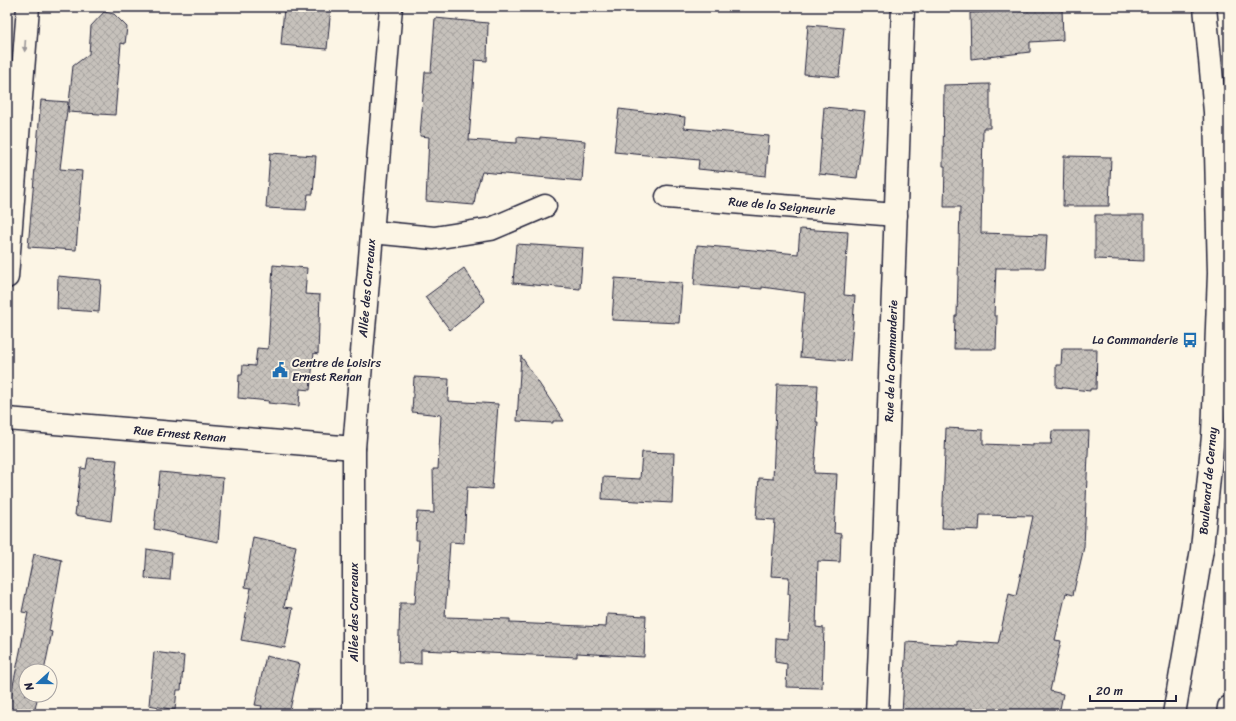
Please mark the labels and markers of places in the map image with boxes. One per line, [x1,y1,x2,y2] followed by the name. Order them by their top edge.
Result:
[1092,329,1178,351] place label: La Commanderie
[1181,331,1199,349] bus stop icon: La Commanderie
[292,352,382,388] place label: Centre de Loisirs Ernest Renan
[271,361,289,379] public building icon: Centre de Loisirs Ernest Renan

